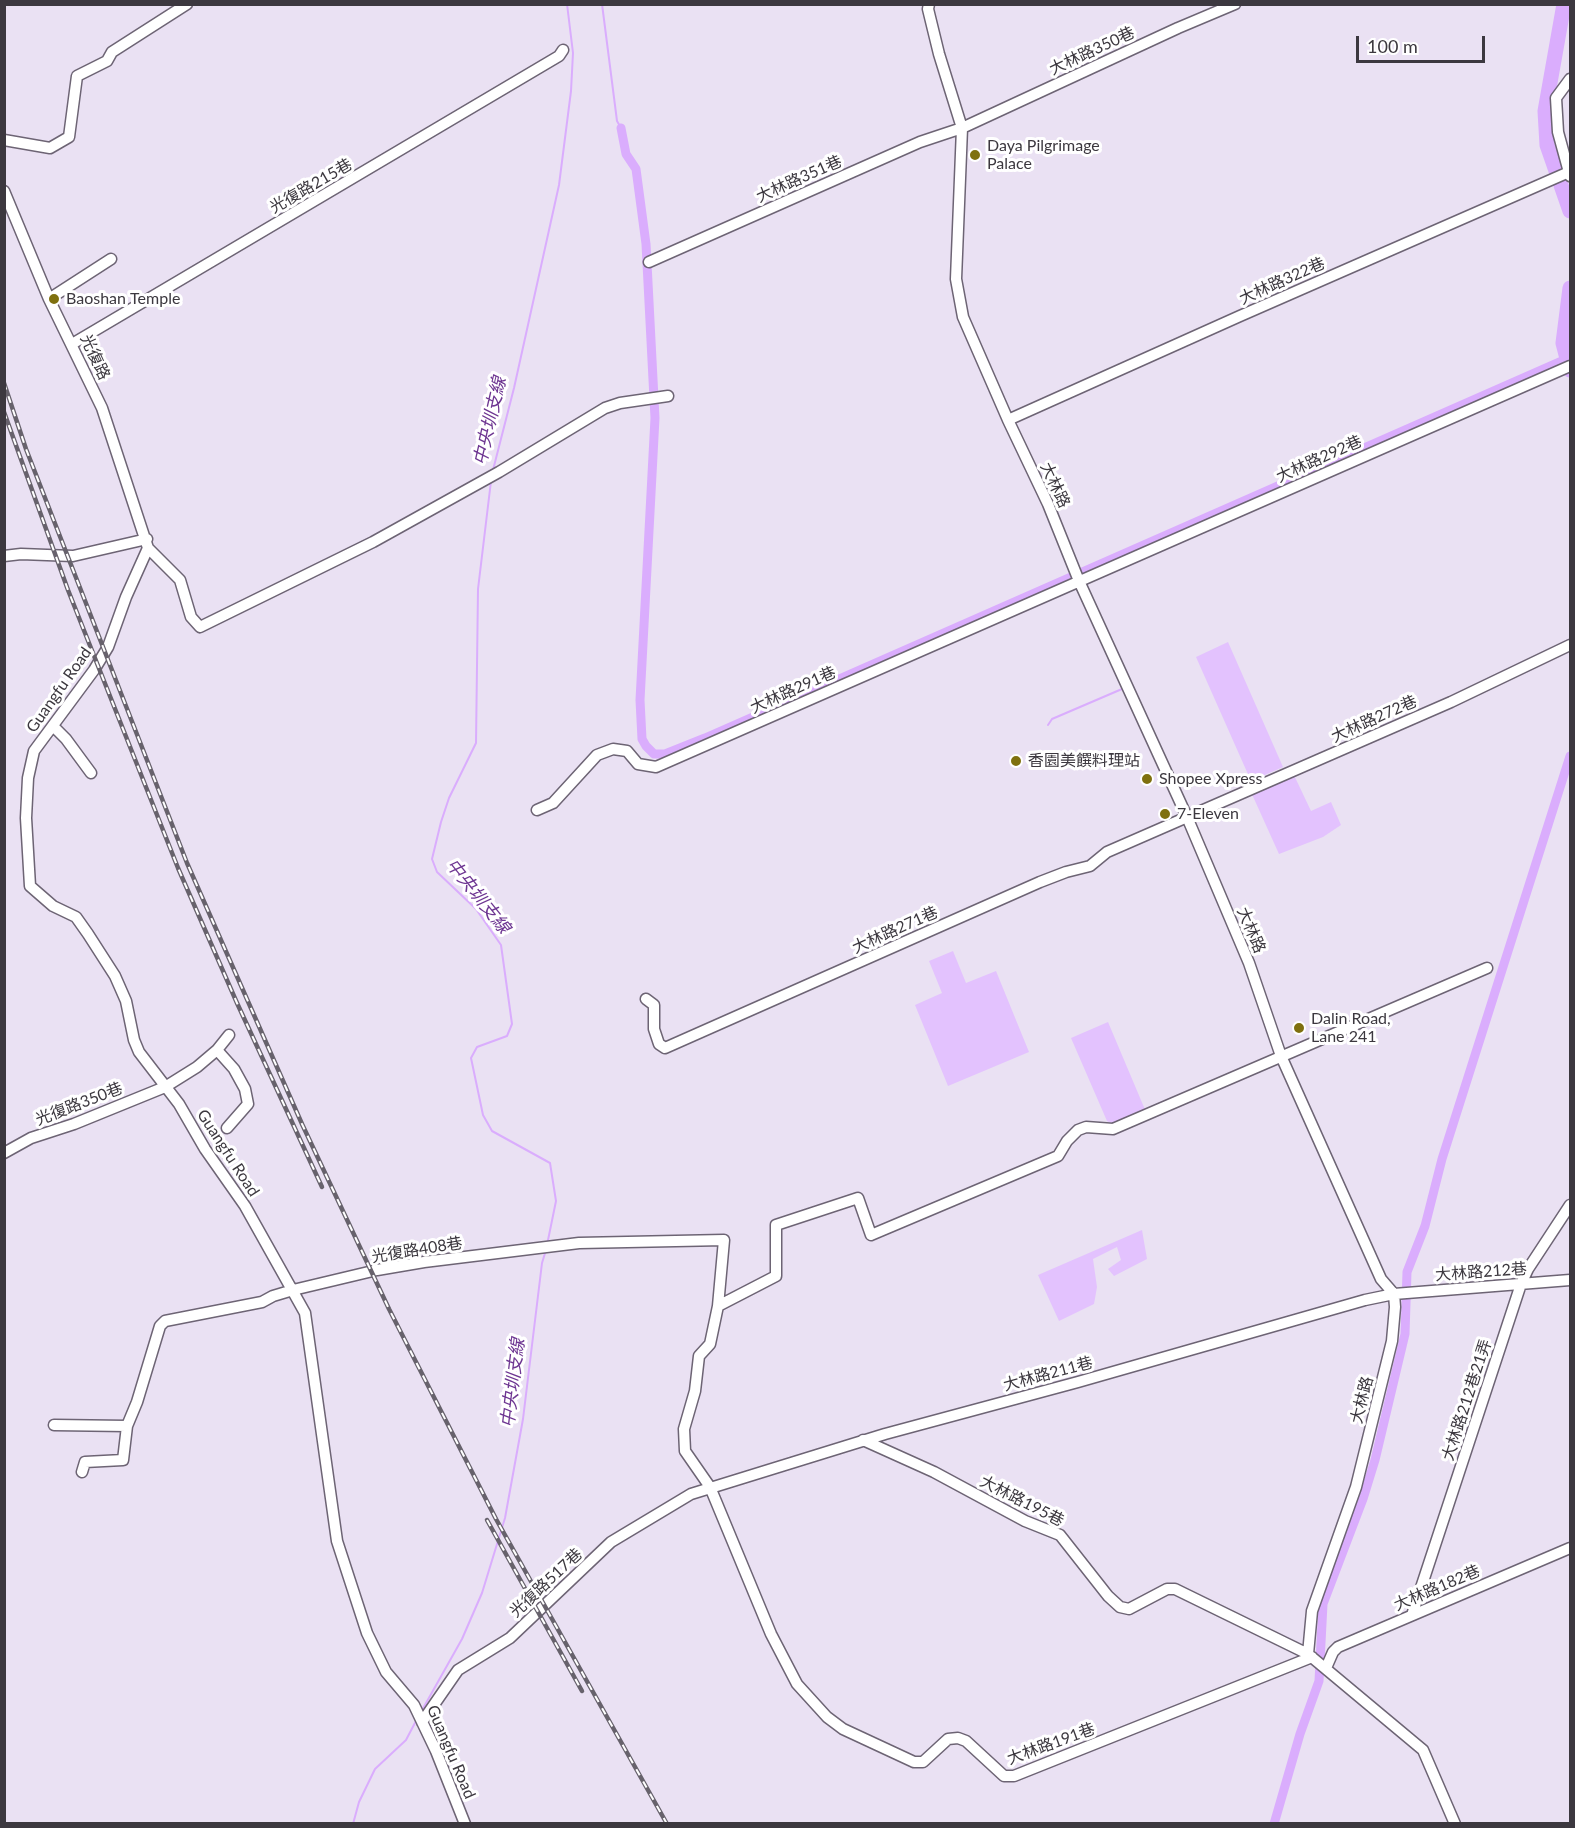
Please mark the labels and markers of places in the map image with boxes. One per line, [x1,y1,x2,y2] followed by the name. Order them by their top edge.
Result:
[987,136,1100,174] place label: Daya Pilgrimage Palace
[968,148,982,162] marker: Daya Pilgrimage Palace
[66,289,180,309] place label: Baoshan Temple
[47,292,61,306] marker: Baoshan Temple
[1028,751,1140,771] place label: 香園美饌料理站
[1009,754,1023,768] marker: 香園美饌料理站
[1159,769,1262,789] place label: Shopee Xpress
[1140,772,1154,786] marker: Shopee Xpress
[1177,804,1239,824] place label: 7-Eleven
[1158,807,1172,821] marker: 7-Eleven
[1311,1009,1391,1047] place label: Dalin Road, Lane 241
[1292,1021,1306,1035] marker: Dalin Road, Lane 241

